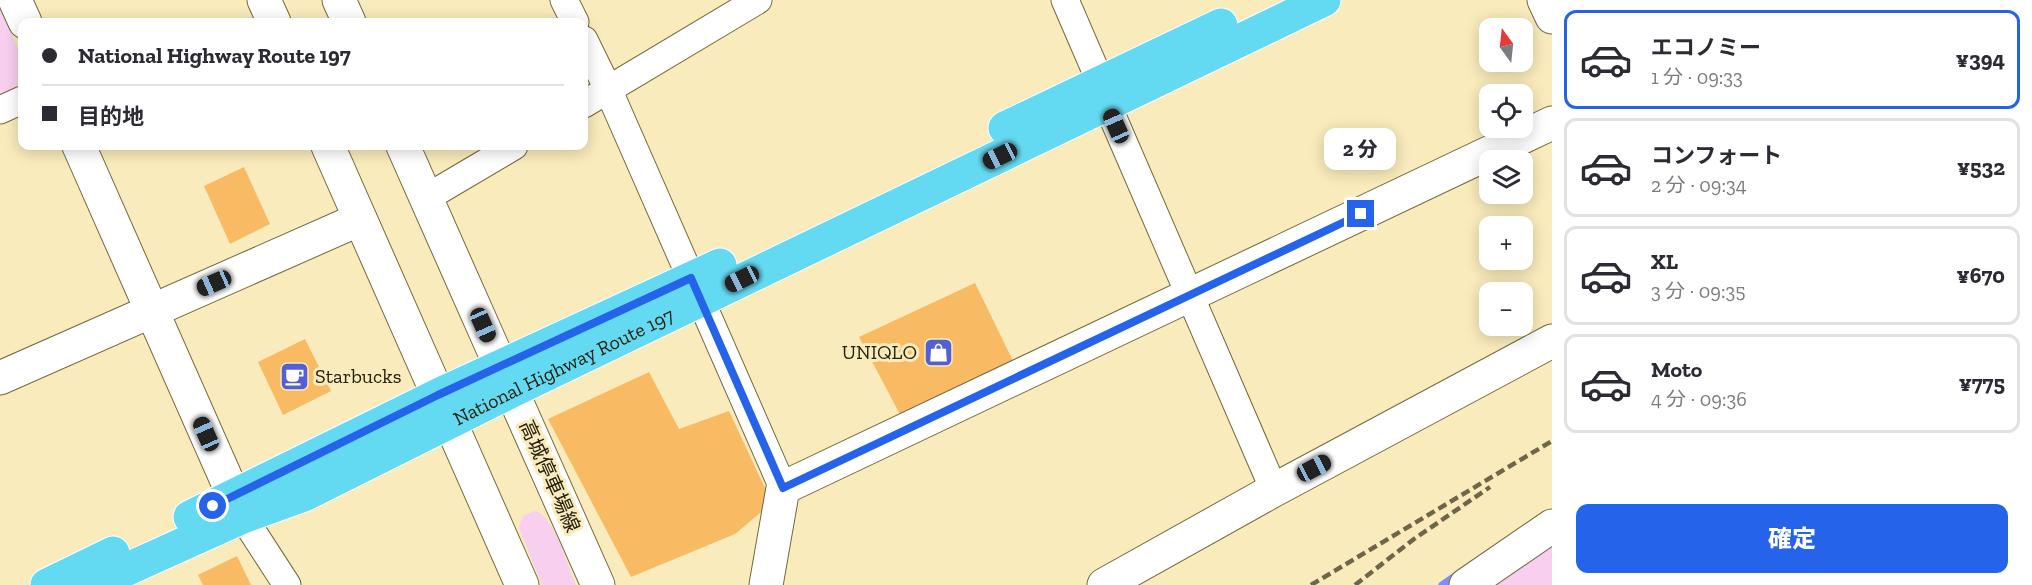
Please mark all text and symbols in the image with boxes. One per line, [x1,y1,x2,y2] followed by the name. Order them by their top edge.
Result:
[1479,18,1533,72] north arrow
[1479,18,1533,336] map controls
[1579,33,1633,87] icon: car
[1651,34,1761,61] text: エコノミー
[78,42,351,69] text: National Highway Route 197
[1956,46,2005,73] text: ¥394
[1651,65,1743,89] text: 1 分 · 09:33
[1479,84,1533,138] button: locate
[78,103,144,130] text: 目的地
[1100,106,1132,146] car
[1325,127,1397,169] callout: 2 分
[1343,137,1377,161] text: 2 分
[980,140,1020,172] car
[1579,141,1633,195] icon: car
[1651,142,1782,169] text: コンフォート
[1479,150,1533,204] button: layers
[1957,154,2005,181] text: ¥532
[1651,173,1746,197] text: 2 分 · 09:34
[1347,200,1374,227] route end
[1479,216,1533,270] button: +
[1651,248,1678,275] text: XL
[1579,249,1633,303] icon: car
[1957,262,2005,289] text: ¥670
[722,263,762,295] car
[194,267,234,299] car
[1651,279,1745,303] text: 3 分 · 09:35
[1479,282,1533,336] button: −
[449,303,678,430] street label: National Highway Route 197
[467,305,499,345] car
[922,336,954,368] shop icon: UNIQLO
[842,340,917,364] place label: UNIQLO
[1651,356,1702,383] text: Moto
[1579,357,1633,411] icon: car
[278,360,310,392] cafe icon: Starbucks
[315,364,401,388] place label: Starbucks
[1959,370,2005,397] text: ¥775
[1651,387,1747,411] text: 4 分 · 09:36
[190,414,222,454] car
[515,416,585,536] street label: 高城停車場線
[1294,452,1334,484] car
[199,492,226,519] route start
[1576,504,2008,573] button: 確定

